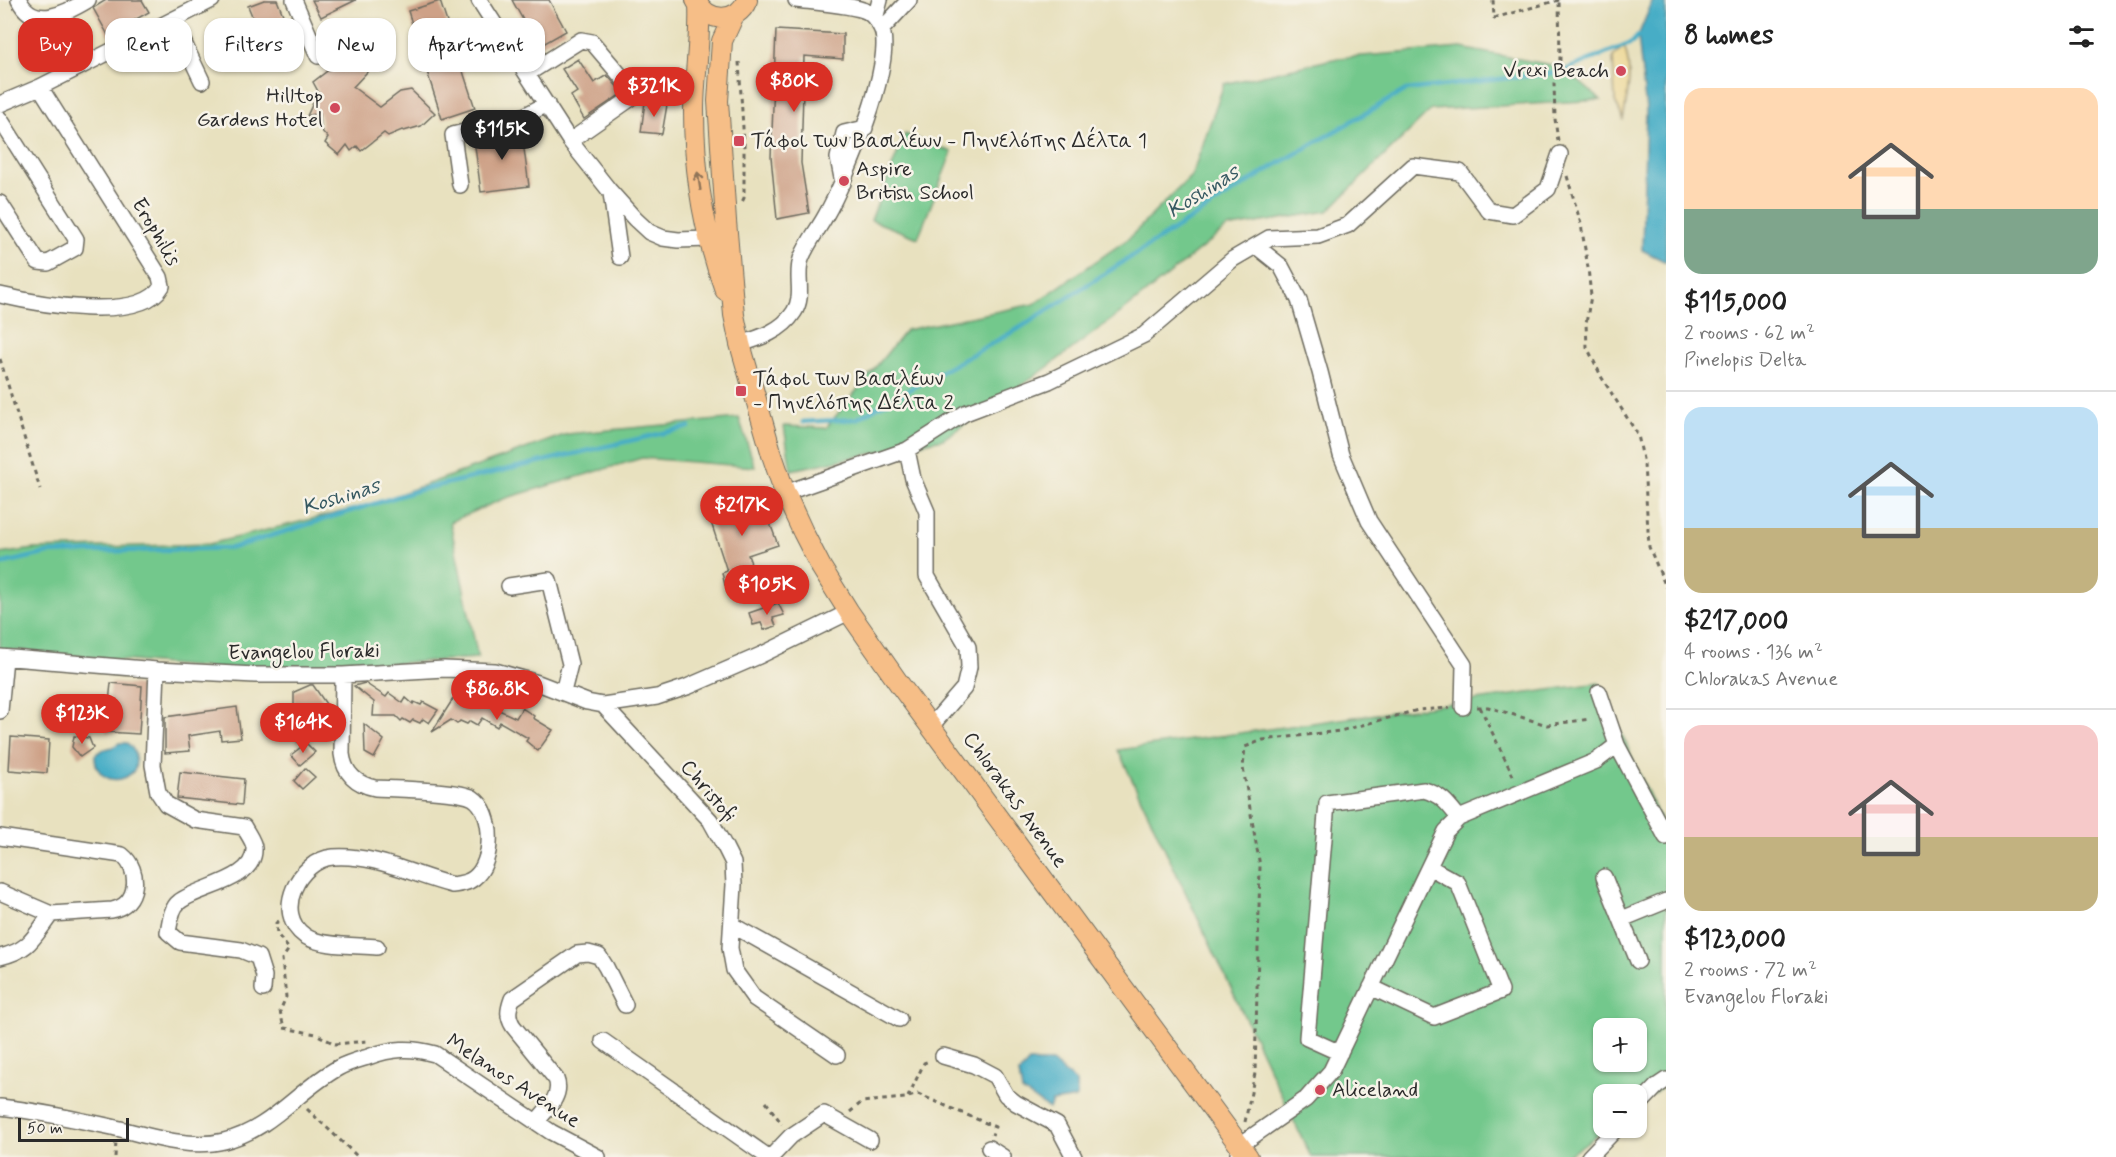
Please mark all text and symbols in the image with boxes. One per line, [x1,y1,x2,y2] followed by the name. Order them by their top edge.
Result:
[18,18,93,72] chip: Buy
[105,18,192,72] chip: Rent
[204,18,304,72] chip: Filters
[316,18,396,72] chip: New
[408,18,545,72] chip: Apartment
[1684,19,1774,53] text: 8 homes
[2065,20,2098,53] icon: filters
[1503,57,1609,85] place label: Vrexi Beach
[758,62,830,113] pin: $80K
[1614,64,1628,78] marker: Vrexi Beach
[612,67,696,118] pin: $321K
[770,68,818,95] text: $80K
[627,73,681,100] text: $321K
[197,82,323,134] place label: Hilltop Gardens Hotel
[328,101,342,115] marker: Hilltop Gardens Hotel
[460,110,544,161] pin: $115K
[475,116,529,143] text: $115K
[751,126,1147,155] place label: Τάφοι των Βασιλέων - Πηνελόπης Δέλτα 1
[1837,127,1945,235] icon: home
[732,134,746,148] marker: Τάφοι των Βασιλέων - Πηνελόπης Δέλτα 1
[856,155,974,207] place label: Aspire British School
[1162,158,1246,225] water label: Koshinas
[693,172,704,191] one-way arrow
[837,174,851,188] marker: Aspire British School
[125,193,187,271] street label: Erophilis
[1684,286,1787,320] text: $115,000
[1684,320,1815,347] text: 2 rooms · 62 m²
[1684,347,1806,374] text: Pinelopis Delta
[753,364,954,417] place label: Τάφοι των Βασιλέων - Πηνελόπης Δέλτα 2
[734,384,748,398] marker: Τάφοι των Βασιλέων - Πηνελόπης Δέλτα 2
[1837,446,1945,554] icon: home
[299,471,385,522] water label: Koshinas
[700,486,784,537] pin: $217K
[714,492,770,519] text: $217K
[725,565,809,616] pin: $105K
[738,571,796,598] text: $105K
[1684,605,1788,639] text: $217,000
[228,637,380,668] street label: Evangelou Floraki
[1684,639,1823,666] text: 4 rooms · 136 m²
[1684,666,1838,693] text: Chlorakas Avenue
[448,670,546,721] pin: $86.8K
[465,676,529,703] text: $86.8K
[40,694,124,745] pin: $123K
[55,700,109,727] text: $123K
[261,703,345,754] pin: $164K
[274,709,332,736] text: $164K
[956,726,1074,874] street label: Chlorakas Avenue
[674,754,742,828] street label: Christofi
[1837,764,1945,872] icon: home
[1684,923,1786,957] text: $123,000
[1684,957,1817,984] text: 2 rooms · 72 m²
[1684,984,1828,1011] text: Evangelou Floraki
[1593,1018,1647,1138] map controls
[1593,1018,1647,1072] button: +
[441,1027,585,1135] street label: Melanos Avenue
[1332,1076,1418,1104] place label: Aliceland
[1313,1083,1327,1097] marker: Aliceland
[1593,1084,1647,1138] button: −
[18,1115,129,1142] scale bar
[27,1118,63,1139] text: 50 m

